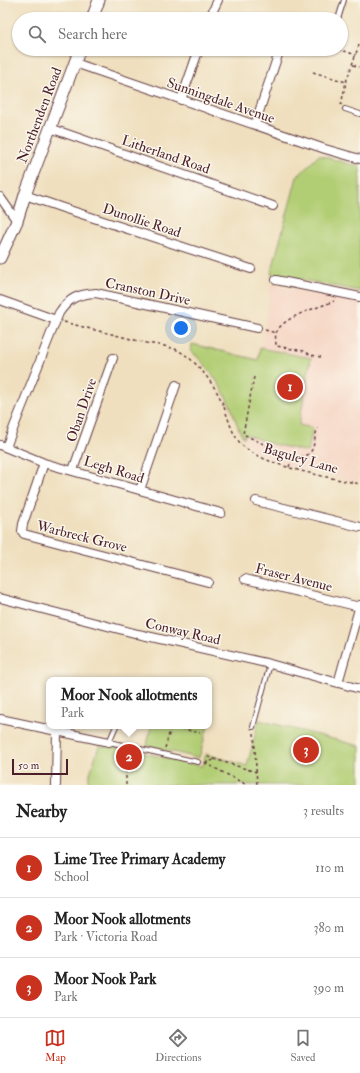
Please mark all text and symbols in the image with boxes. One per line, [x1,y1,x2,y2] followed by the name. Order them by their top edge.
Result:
[12,12,348,56] search box
[26,23,48,45] icon: search
[58,25,127,44] text: Search here
[13,65,66,165] street label: Northenden Road
[165,74,277,127] street label: Sunningdale Avenue
[119,131,212,178] street label: Litherland Road
[101,200,183,241] street label: Dunollie Road
[104,274,192,309] street label: Cranston Drive
[171,318,191,338] your location
[277,372,303,402] pin: 1
[63,376,100,444] street label: Oban Drive
[261,440,340,478] street label: Baguley Lane
[82,452,146,487] street label: Legh Road
[34,517,129,556] street label: Warbreck Grove
[254,560,334,595] street label: Fraser Avenue
[143,615,222,649] street label: Conway Road
[46,677,212,729] popup
[61,686,197,705] text: Moor Nook allotments
[61,705,84,721] text: Park
[293,735,319,765] pin: 3
[116,742,142,772] pin: 2
[12,757,68,776] scale bar
[18,759,39,772] text: 50 m
[16,801,67,822] text: Nearby
[303,803,344,819] text: 3 results
[54,850,225,869] text: Lime Tree Primary Academy
[27,860,31,876] text: 1
[315,860,344,876] text: 110 m
[54,869,89,885] text: School
[54,910,191,929] text: Moor Nook allotments
[26,920,32,936] text: 2
[313,920,344,936] text: 380 m
[54,929,157,945] text: Park · Victoria Road
[54,970,157,989] text: Moor Nook Park
[27,980,32,996] text: 3
[313,980,344,996] text: 390 m
[54,989,78,1005] text: Park
[44,1027,66,1064] tab: Map
[155,1027,202,1064] tab: Directions
[290,1027,316,1064] tab: Saved

